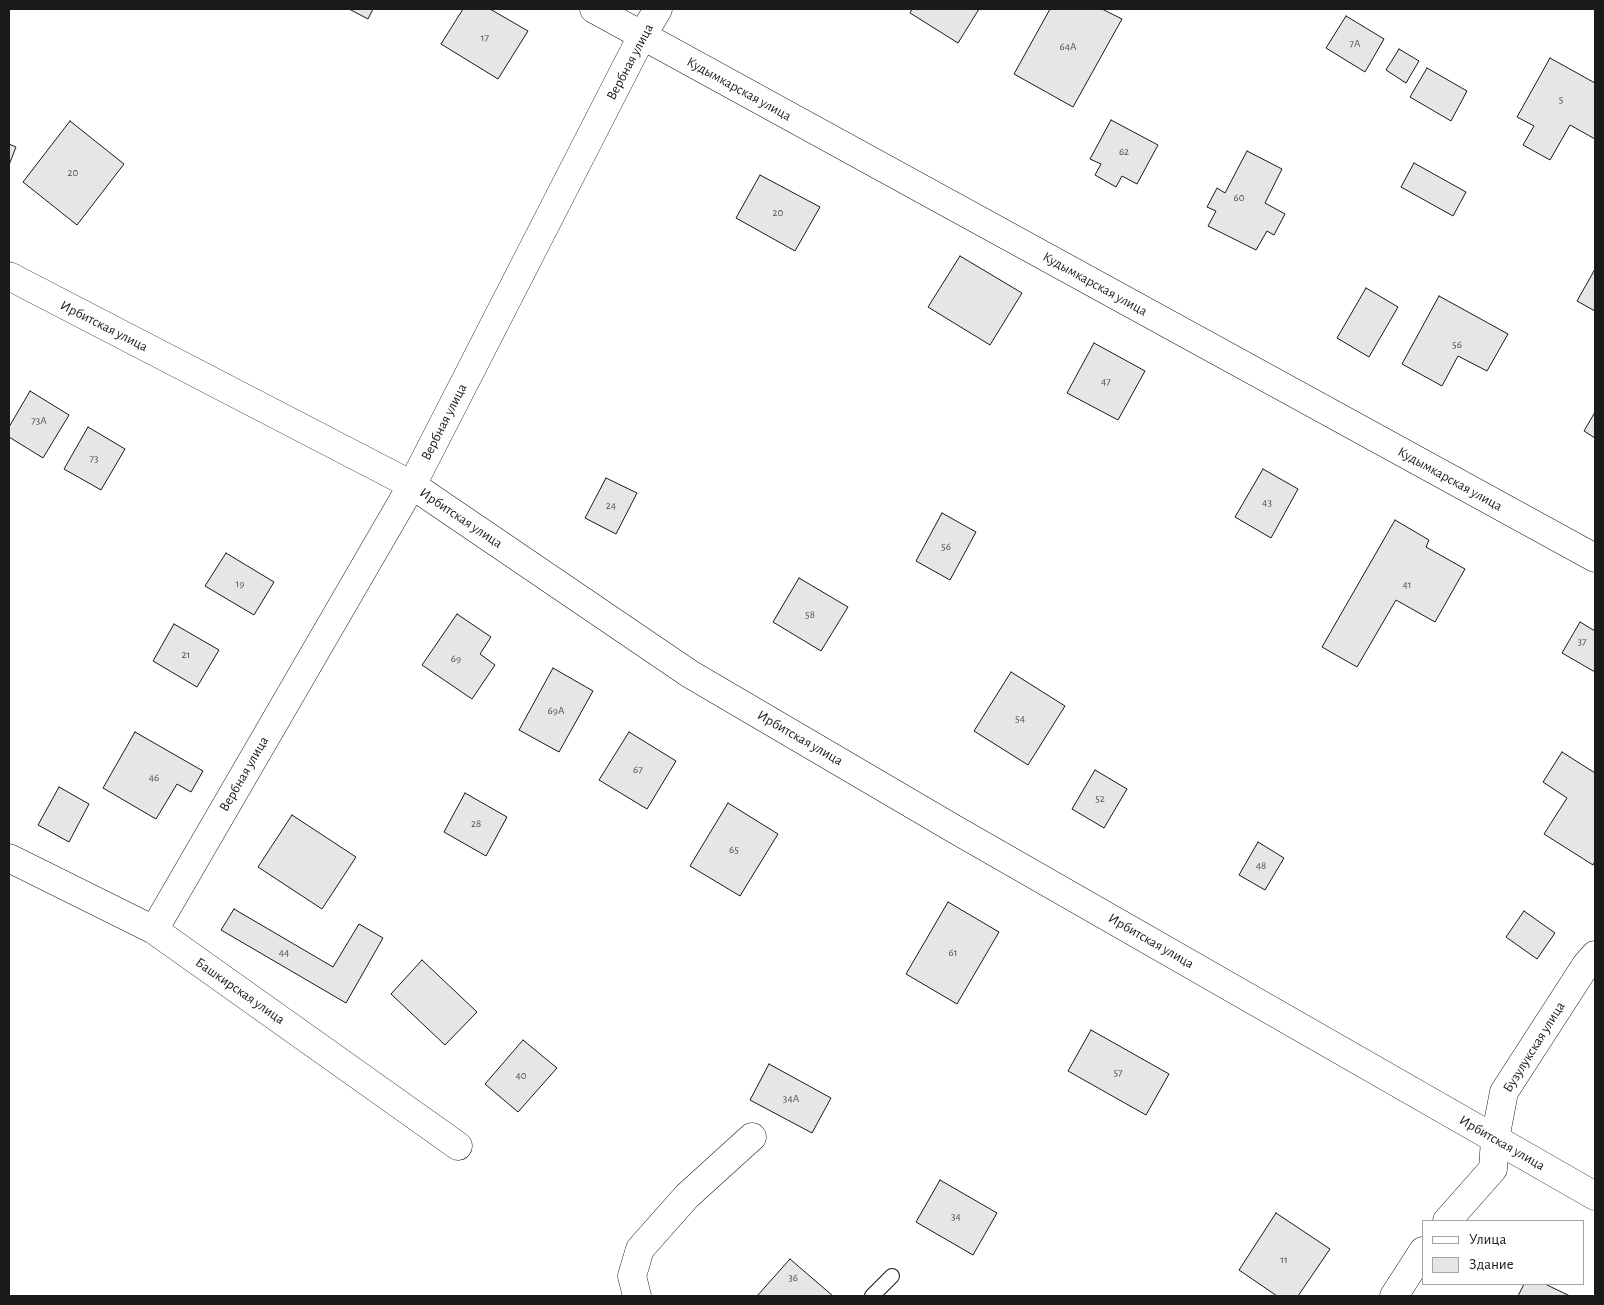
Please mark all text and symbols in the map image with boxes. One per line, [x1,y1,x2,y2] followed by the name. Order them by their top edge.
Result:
[603,21,657,103] street label: Вербная улица
[481,31,489,45] house number: 17
[1349,37,1361,51] house number: 7А
[1060,40,1076,54] house number: 64А
[684,53,794,125] street label: Кудымкарская улица
[1559,93,1563,107] house number: 5
[1119,145,1129,159] house number: 62
[68,166,78,180] house number: 20
[1234,191,1244,205] house number: 60
[773,206,783,220] house number: 20
[1040,248,1150,320] street label: Кудымкарская улица
[57,297,151,355] street label: Ирбитская улица
[1452,338,1462,352] house number: 56
[1101,375,1111,389] house number: 47
[417,381,471,463] street label: Вербная улица
[31,414,47,428] house number: 73А
[1395,443,1505,515] street label: Кудымкарская улица
[89,452,99,466] house number: 73
[416,484,506,552] street label: Ирбитская улица
[1262,496,1272,510] house number: 43
[606,499,616,513] house number: 24
[941,540,951,554] house number: 56
[236,577,244,591] house number: 19
[1402,578,1412,592] house number: 41
[805,608,815,622] house number: 58
[1577,635,1587,649] house number: 37
[182,648,190,662] house number: 21
[451,652,461,666] house number: 69
[548,704,564,718] house number: 69А
[754,707,846,769] street label: Ирбитская улица
[1015,712,1025,726] house number: 54
[216,733,272,815] street label: Вербная улица
[633,763,643,777] house number: 67
[149,771,159,785] house number: 46
[1095,792,1105,806] house number: 52
[471,817,481,831] house number: 28
[729,843,739,857] house number: 65
[1256,859,1266,873] house number: 48
[1105,910,1197,972] street label: Ирбитская улица
[279,946,289,960] house number: 44
[949,946,957,960] house number: 61
[192,954,288,1028] street label: Башкирская улица
[1499,999,1569,1095] street label: Бузулукская улица
[1113,1066,1123,1080] house number: 57
[515,1069,527,1083] house number: 40
[783,1092,799,1106] house number: 34А
[1456,1112,1548,1174] street label: Ирбитская улица
[951,1210,961,1224] house number: 34
[1422,1220,1584,1285] legend
[1469,1232,1506,1247] text: Улица
[1280,1253,1288,1267] house number: 11
[1469,1257,1514,1272] text: Здание
[788,1271,798,1285] house number: 36

